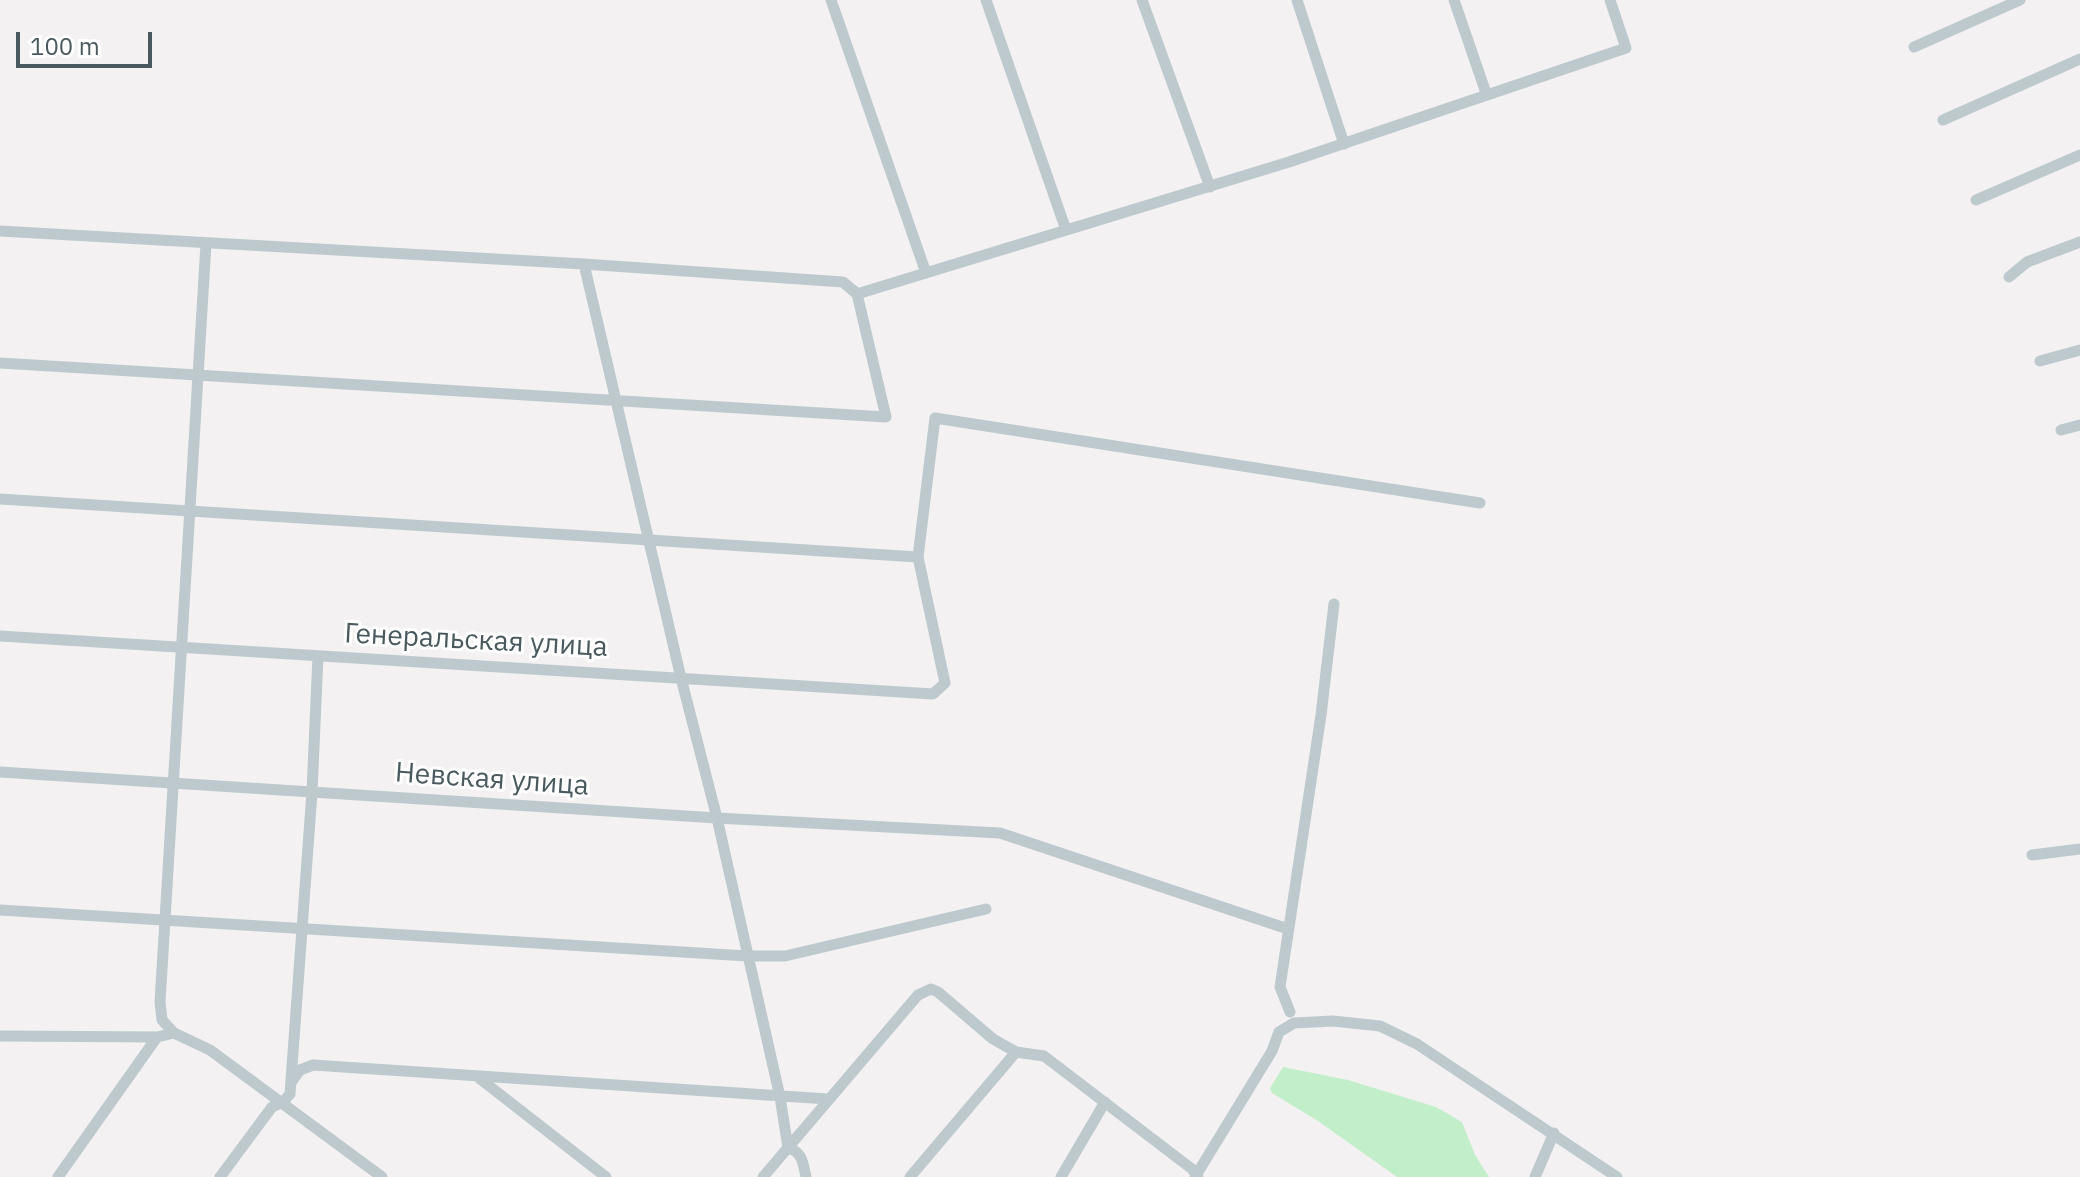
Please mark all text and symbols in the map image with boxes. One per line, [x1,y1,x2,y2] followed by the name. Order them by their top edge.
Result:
[20,16,156,66] scale bar
[30,30,100,62] text: 100 m
[344,617,608,665] street label: Генеральская улица
[394,756,590,804] street label: Невская улица

